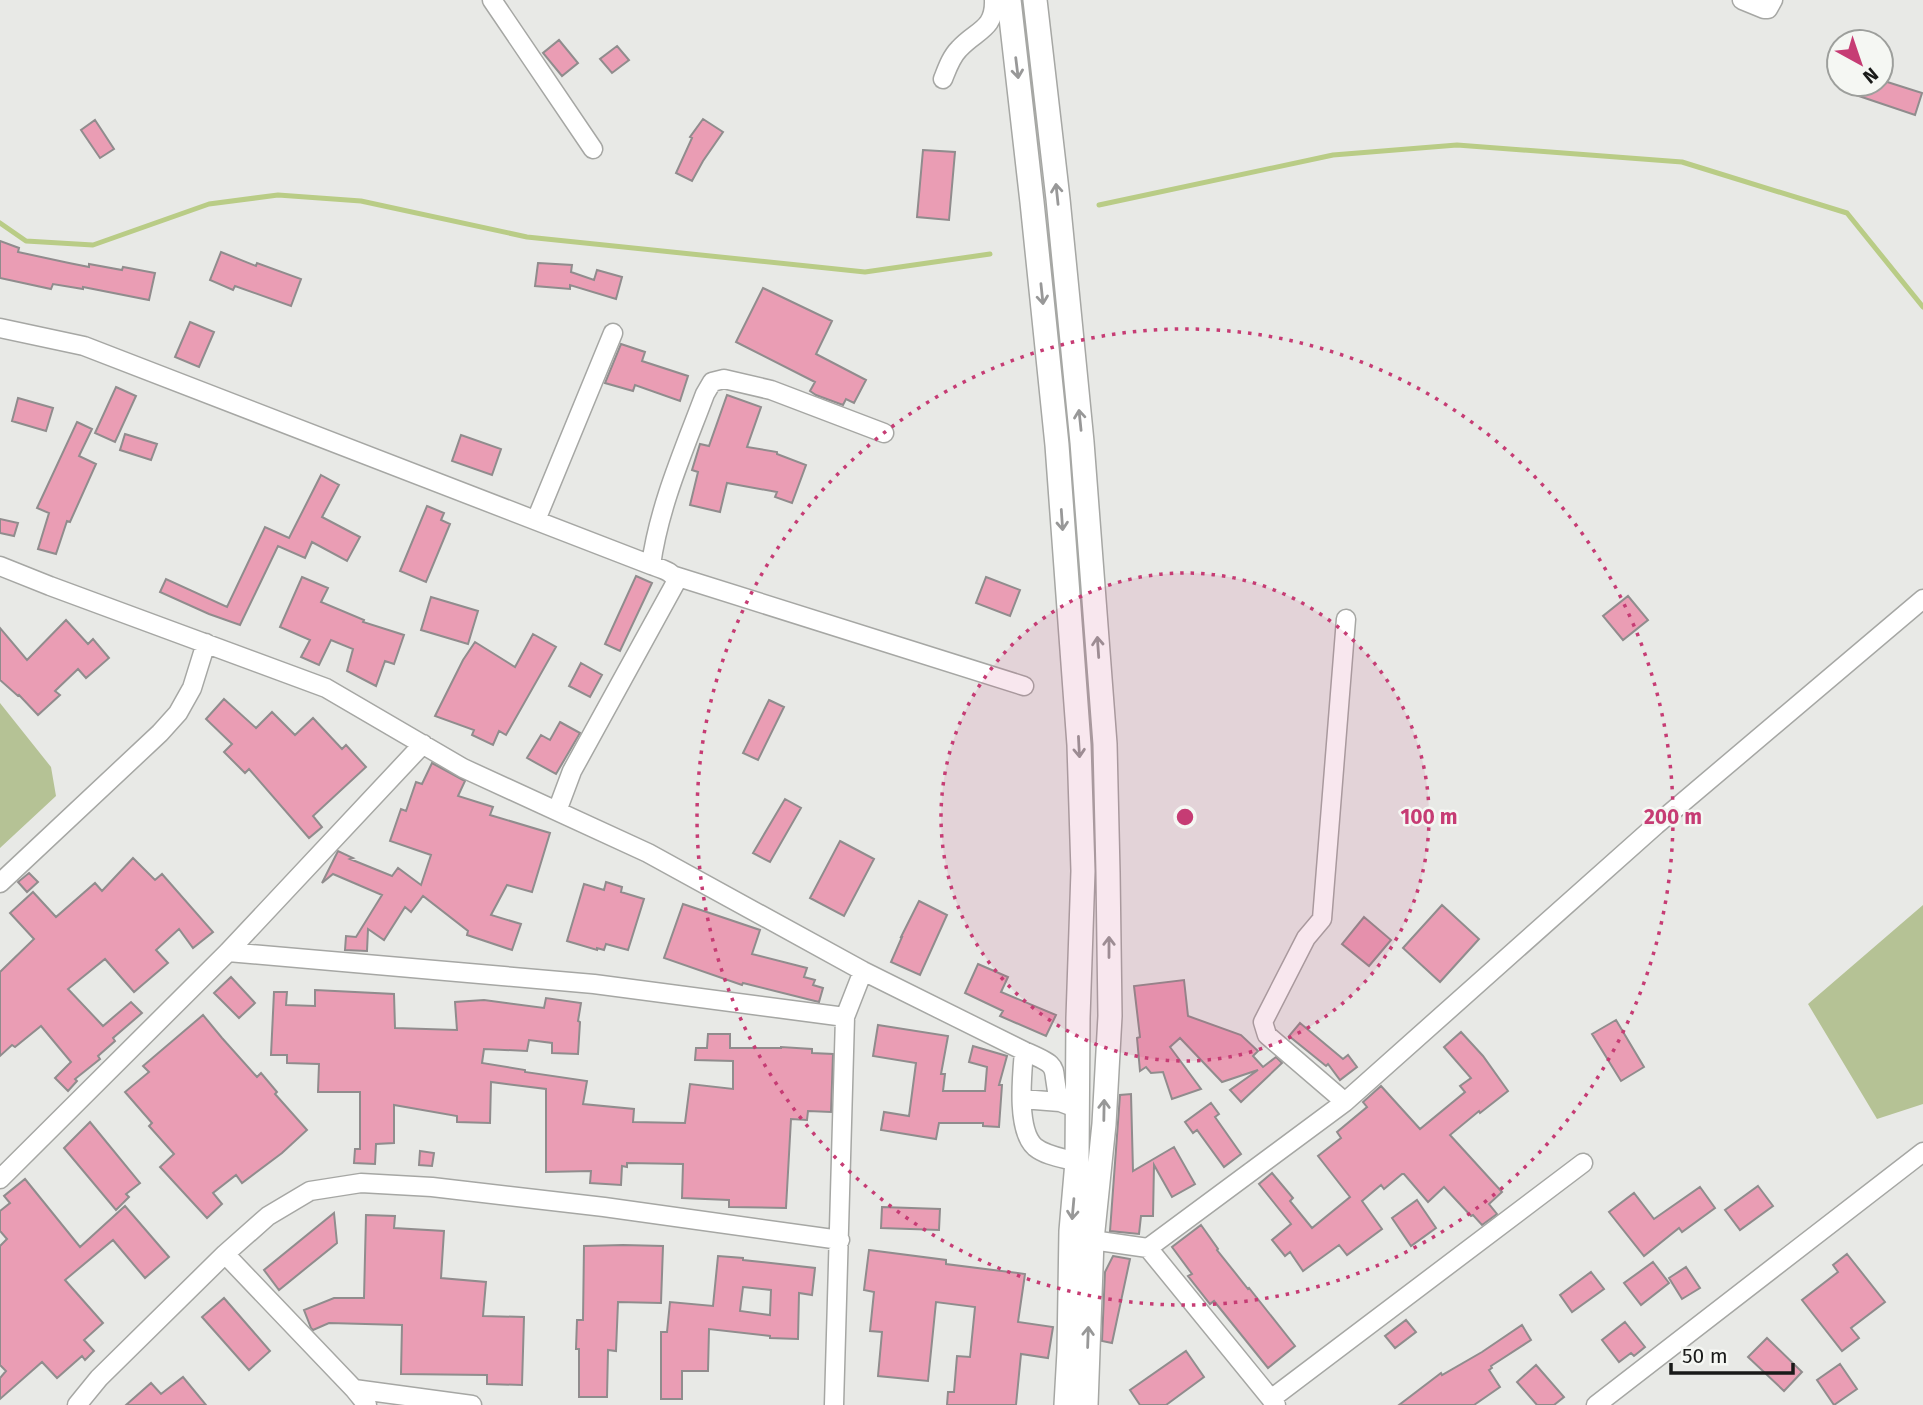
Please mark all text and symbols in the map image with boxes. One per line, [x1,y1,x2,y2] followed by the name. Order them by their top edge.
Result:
[1825,28,1895,98] north arrow
[1011,56,1024,79] one-way arrow
[1858,63,1883,89] text: N
[1050,183,1063,205] one-way arrow
[1035,282,1048,305] one-way arrow
[1073,409,1086,432] one-way arrow
[1056,509,1069,532] one-way arrow
[1091,635,1104,658] one-way arrow
[1073,736,1086,758] one-way arrow
[1400,804,1458,830] text: 100 m
[1644,804,1702,830] text: 200 m
[1173,805,1197,829] centre of rings
[1102,936,1116,959] one-way arrow
[1097,1099,1111,1122] one-way arrow
[1066,1197,1079,1219] one-way arrow
[1081,1326,1094,1349] one-way arrow
[1671,1332,1794,1376] scale bar
[1682,1343,1728,1369] text: 50 m

